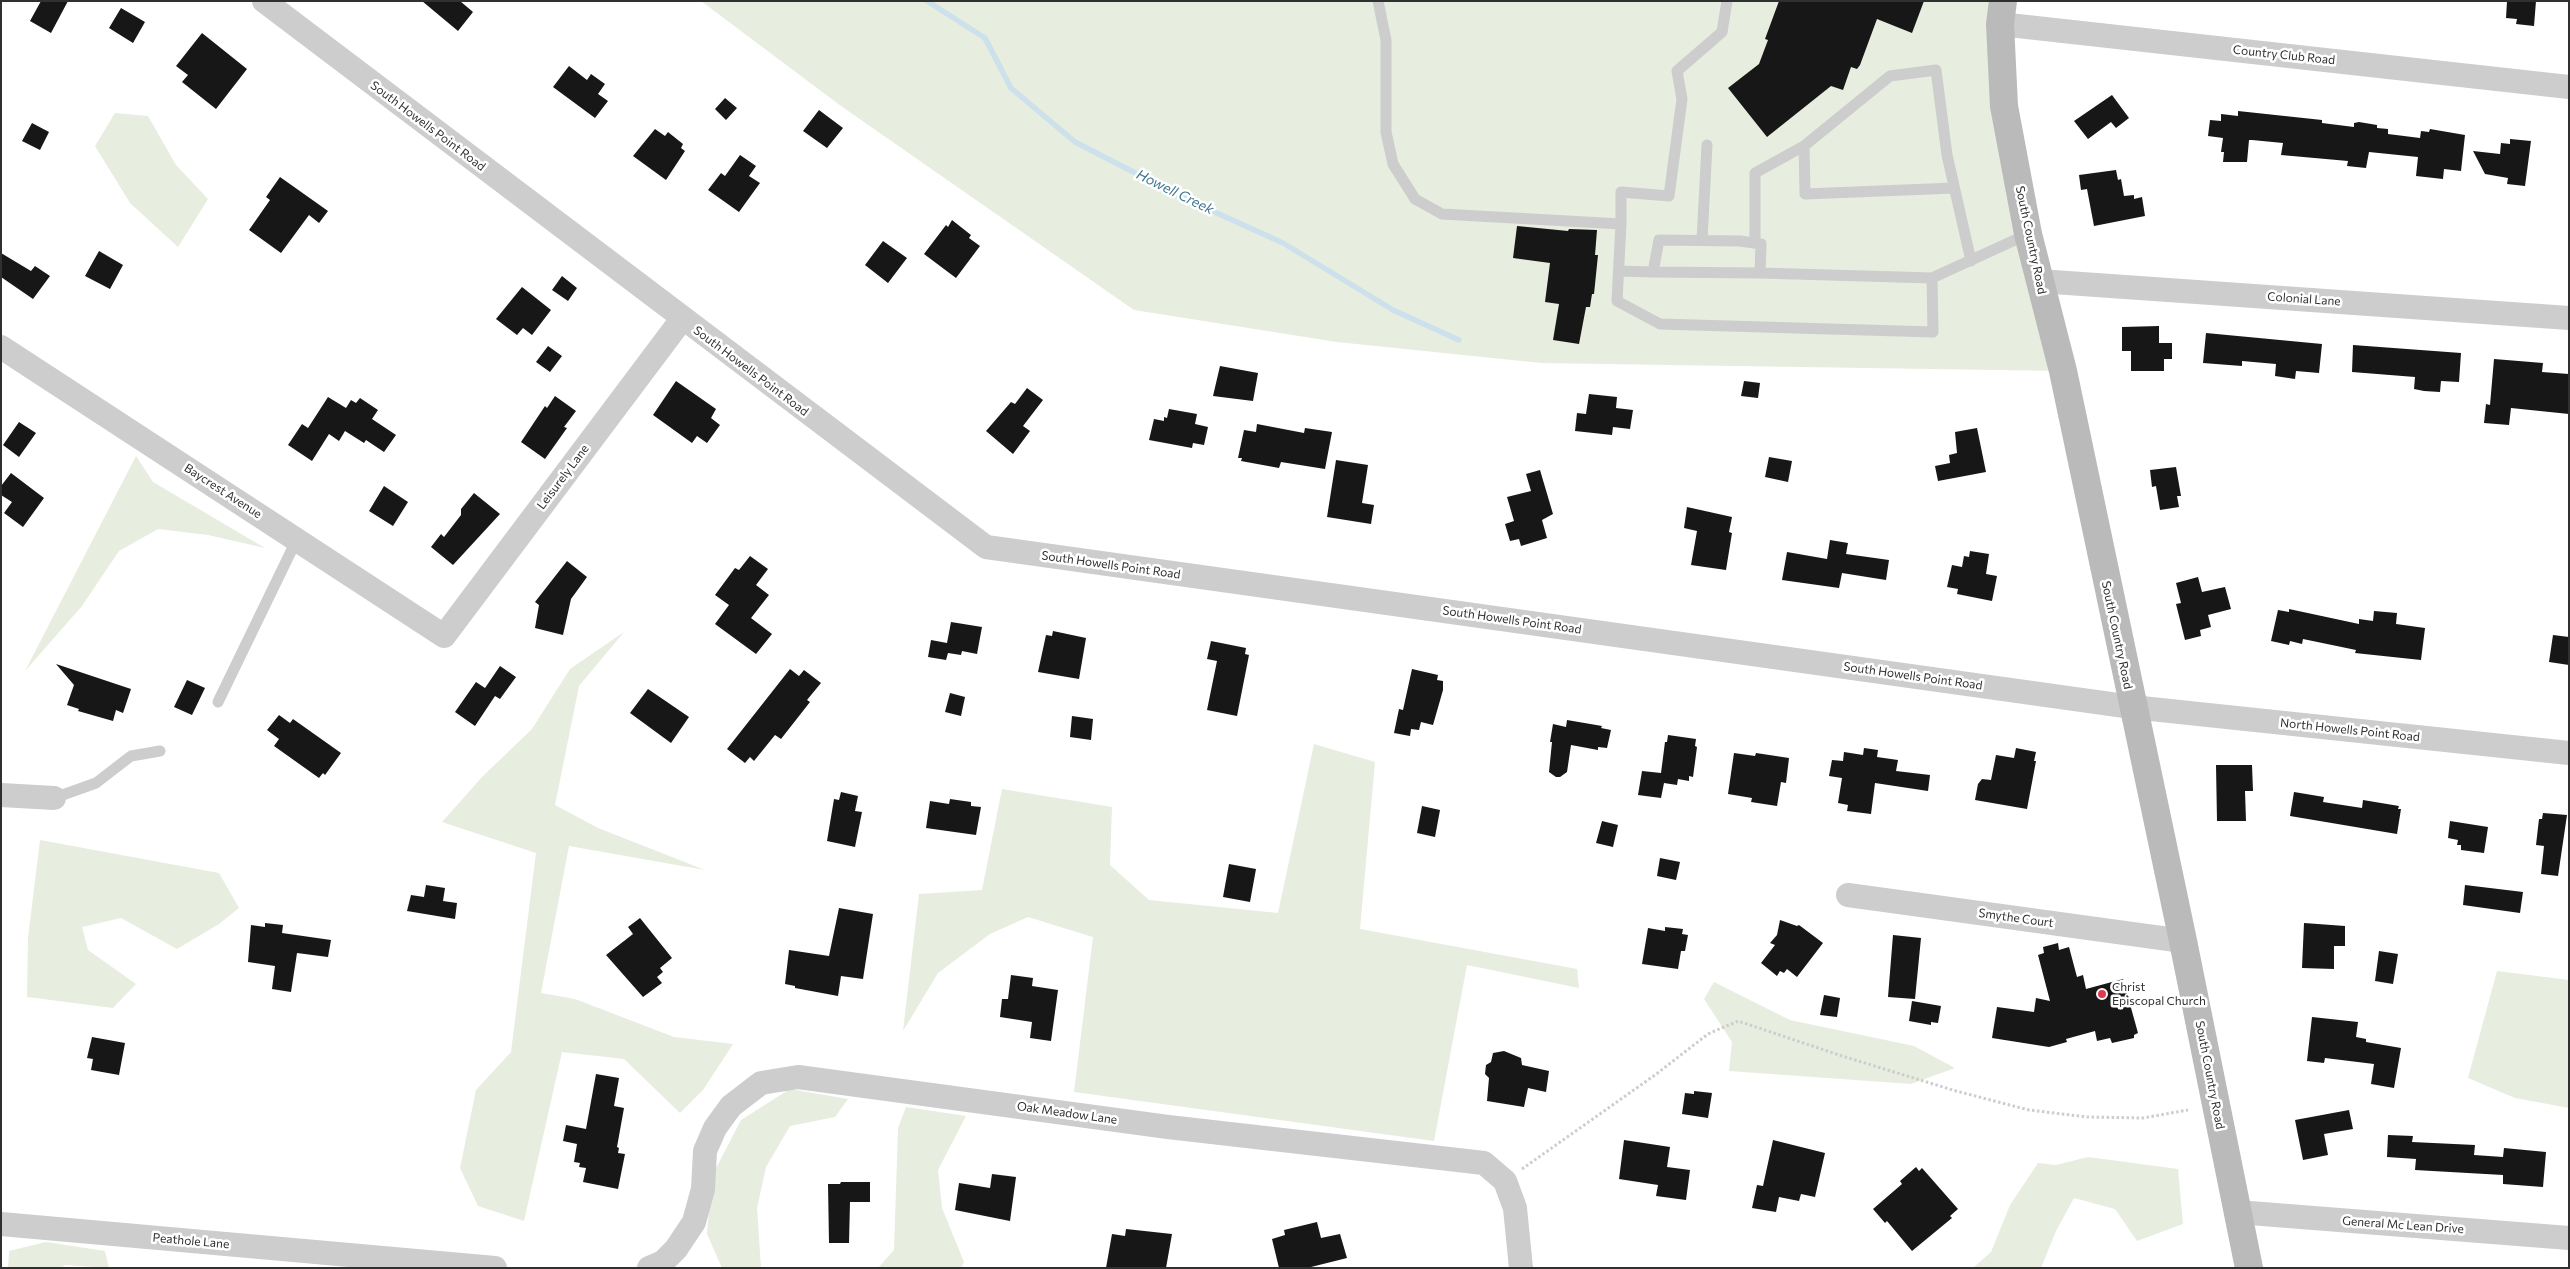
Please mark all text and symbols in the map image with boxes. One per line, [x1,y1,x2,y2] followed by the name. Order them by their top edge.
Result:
[2232,42,2336,68] street label: Country Club Road
[368,78,488,174] street label: South Howells Point Road
[1134,166,1216,218] water label: Howell Creek
[2012,185,2050,295] street label: South Country Road
[2267,289,2341,309] street label: Colonial Lane
[691,323,811,419] street label: South Howells Point Road
[534,442,592,512] street label: Leisurely Lane
[182,461,264,521] street label: Baycrest Avenue
[1041,548,1181,582] street label: South Howells Point Road
[2098,580,2136,690] street label: South Country Road
[1442,603,1582,637] street label: South Howells Point Road
[1843,659,1983,693] street label: South Howells Point Road
[2279,716,2421,744] street label: North Howells Point Road
[1977,906,2055,930] street label: Smythe Court
[2112,980,2206,1008] place label: Christ Episcopal Church
[2096,988,2108,1000] marker: Christ Episcopal Church
[2192,1020,2228,1130] street label: South Country Road
[1016,1099,1118,1127] street label: Oak Meadow Lane
[2342,1214,2464,1236] street label: General Mc Lean Drive
[152,1230,230,1252] street label: Peathole Lane

